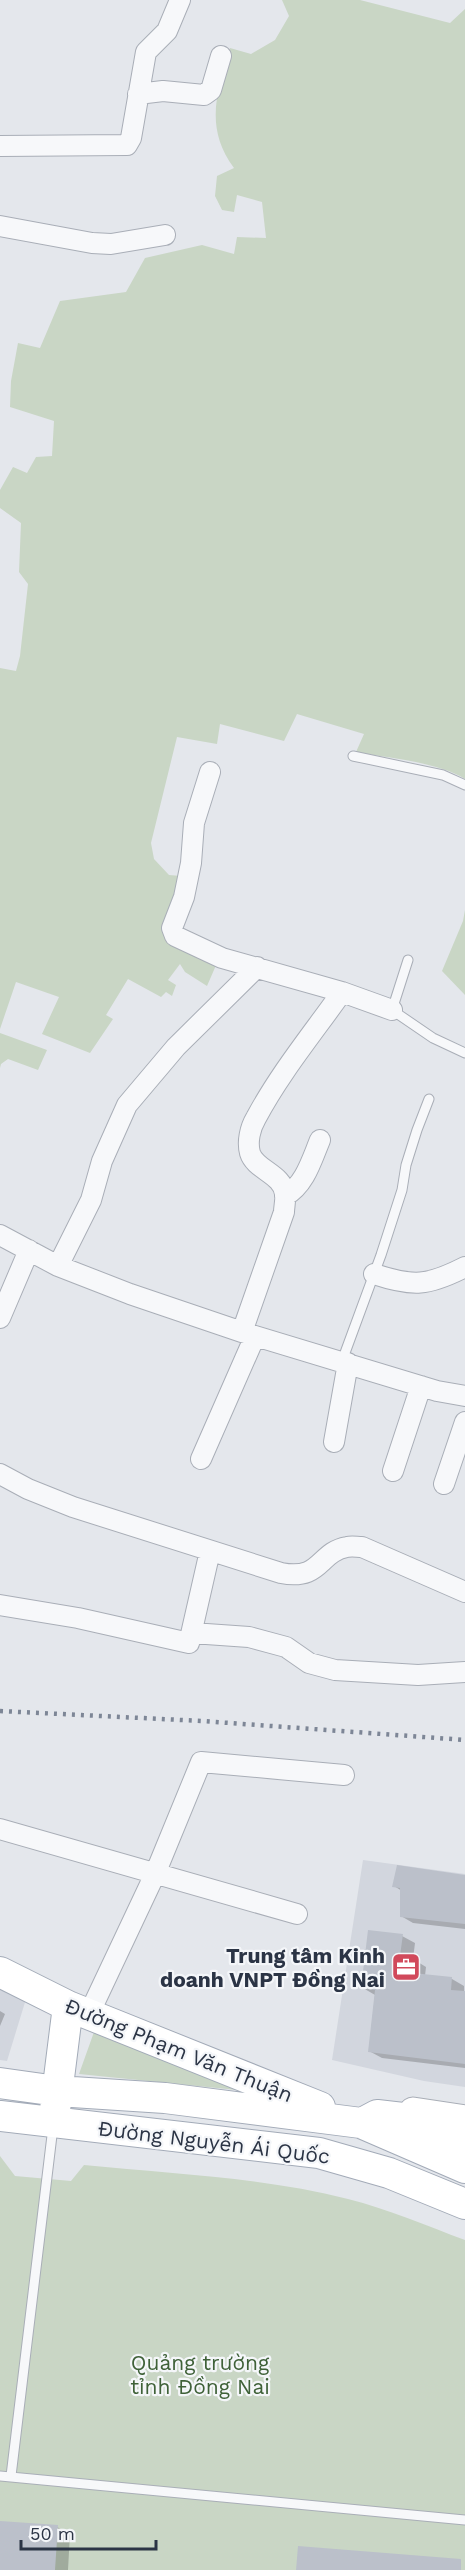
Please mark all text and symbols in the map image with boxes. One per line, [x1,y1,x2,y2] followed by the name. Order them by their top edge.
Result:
[160,1943,385,1992] place label: Trung tâm Kinh doanh VNPT Đồng Nai
[390,1951,422,1983] office icon: Trung tâm Kinh doanh VNPT Đồng Nai
[61,1993,297,2107] street label: Đường Phạm Văn Thuận
[97,2115,331,2169] street label: Đường Nguyễn Ái Quốc
[130,2350,270,2399] park label: Quảng trường tỉnh Đồng Nai
[21,2513,156,2551] scale bar
[30,2523,75,2544] text: 50 m

